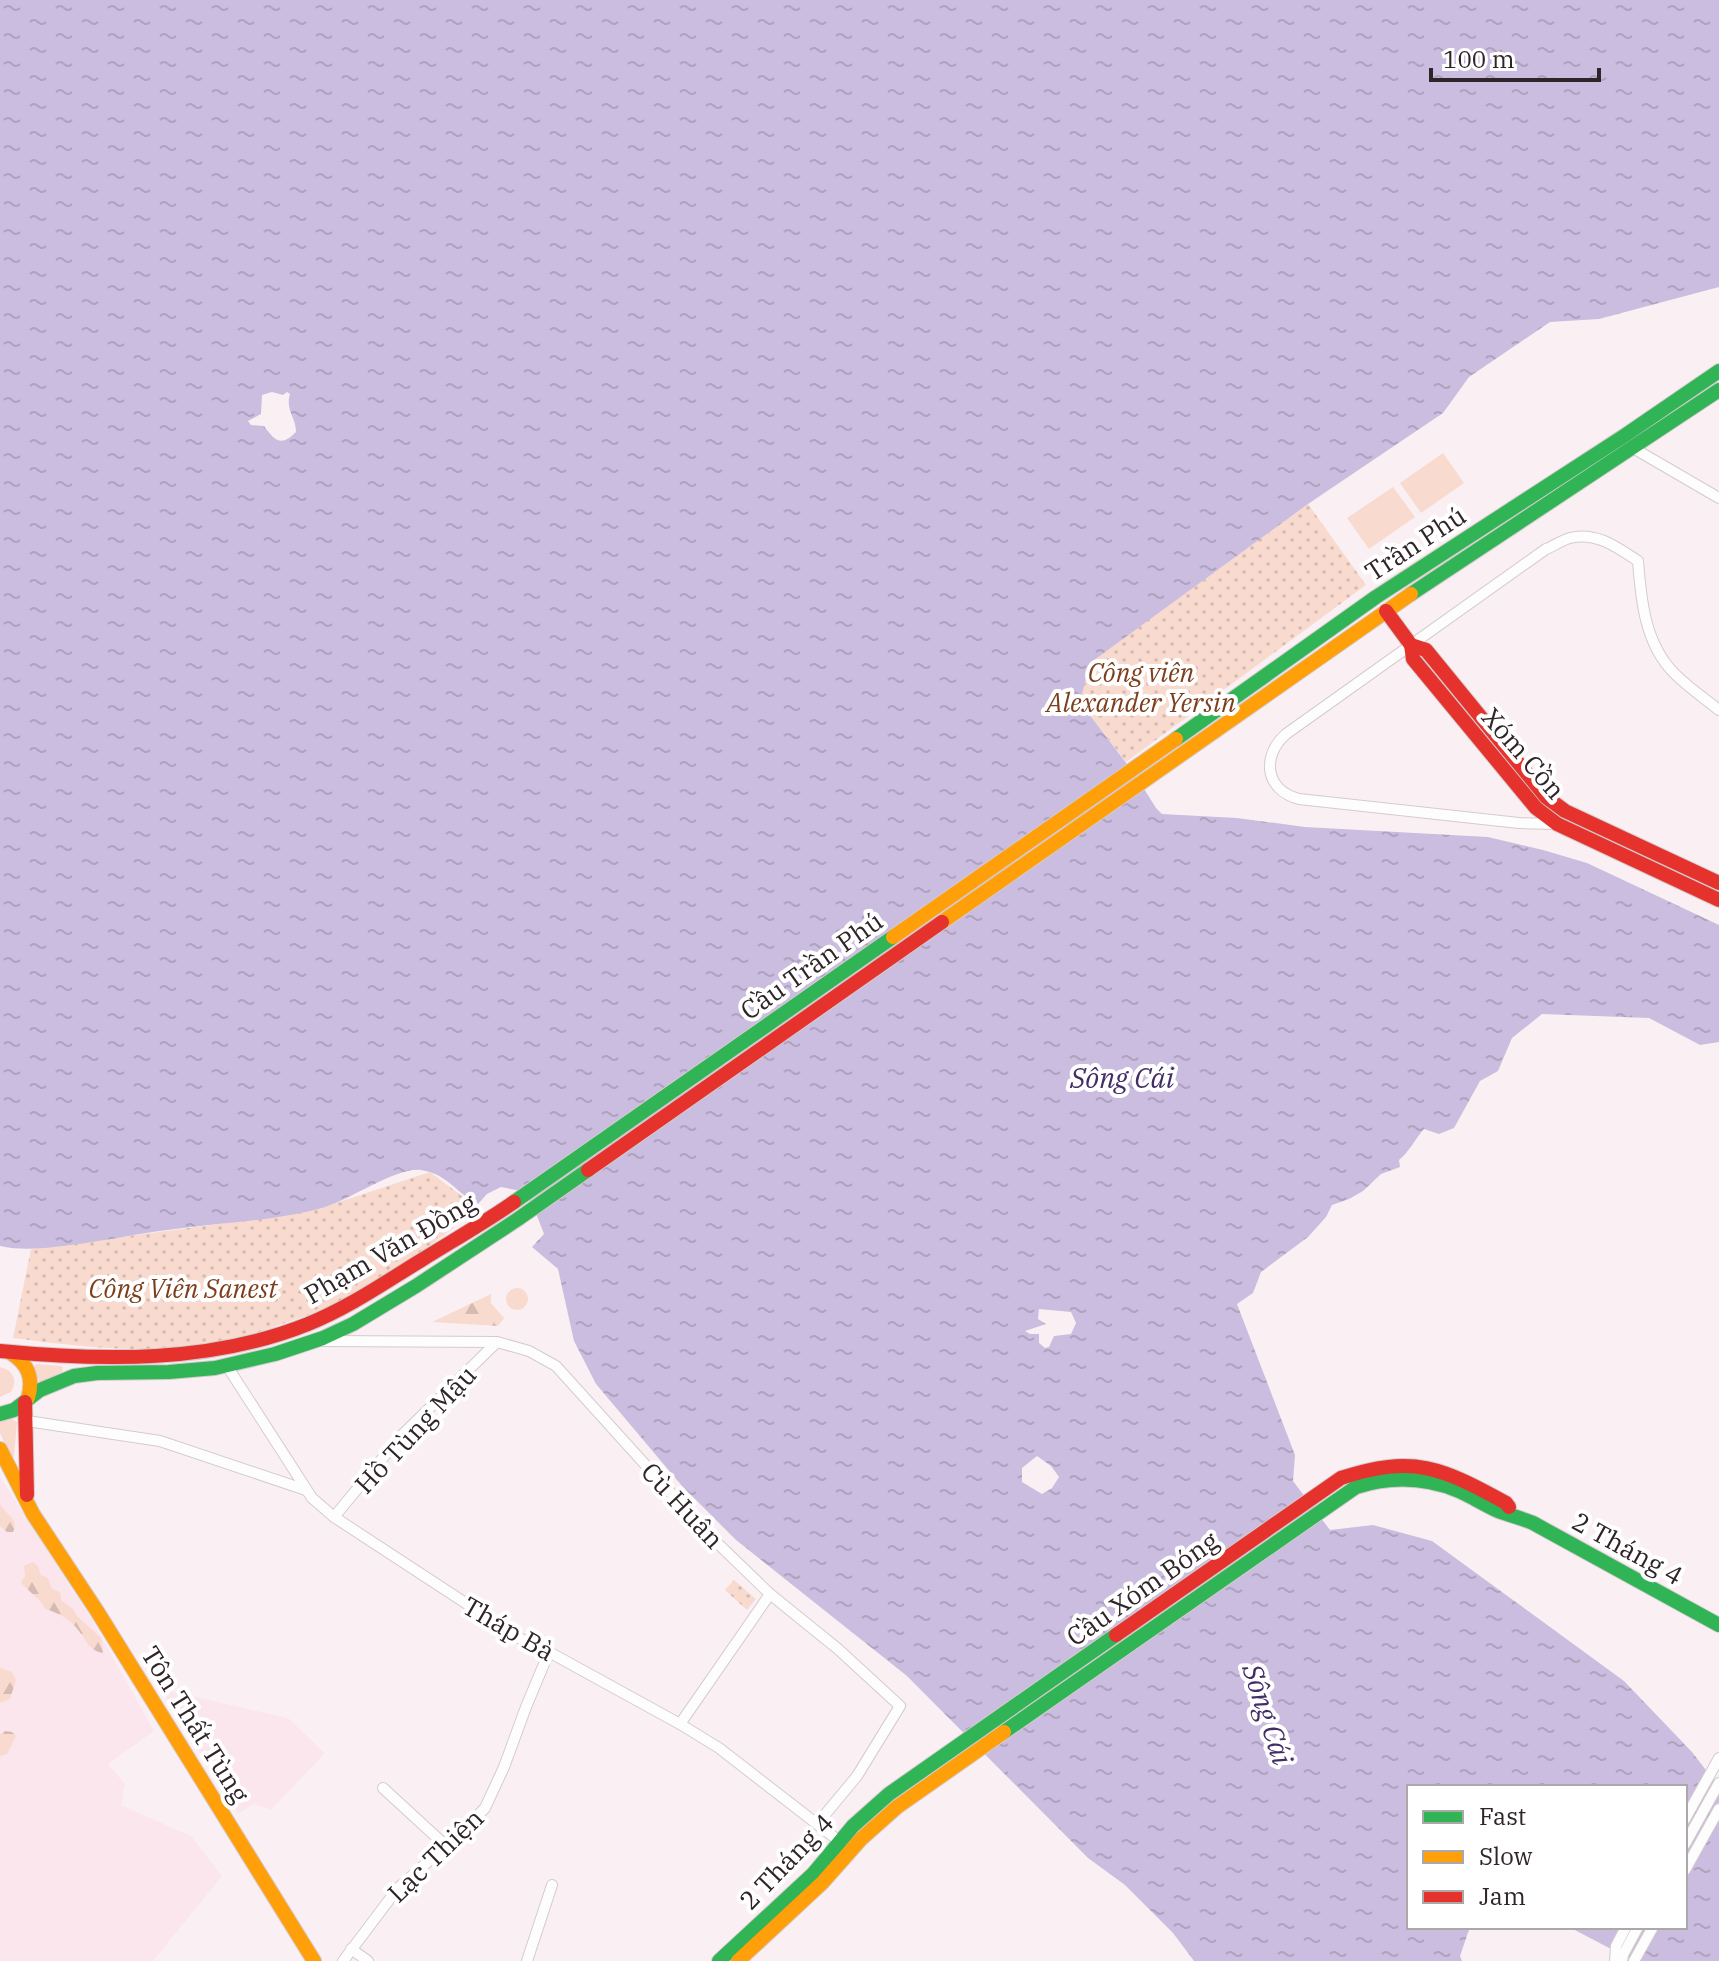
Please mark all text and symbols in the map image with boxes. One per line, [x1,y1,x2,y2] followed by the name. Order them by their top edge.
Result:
[1431,32,1599,82] scale bar
[1443,43,1515,75] text: 100 m
[1358,498,1472,588] street label: Trần Phú
[1044,655,1236,719] park label: Công viên Alexander Yersin
[1475,700,1573,806] street label: Xóm Cồn
[733,903,889,1027] street label: Cầu Trần Phú
[1069,1059,1175,1096] water label: Sông Cái
[298,1185,482,1311] street label: Phạm Văn Đồng
[88,1271,278,1305] park label: Công Viên Sanest
[347,1358,483,1500] street label: Hồ Tùng Mậu
[634,1455,732,1555] street label: Cù Huân
[1567,1504,1689,1592] street label: 2 Tháng 4
[1059,1523,1225,1653] street label: Cầu Xóm Bóng
[457,1588,561,1668] street label: Tháp Bà
[134,1639,258,1809] street label: Tôn Thất Tùng
[1234,1658,1302,1770] water label: Sông Cái
[1407,1785,1687,1929] legend
[1479,1800,1526,1832] text: Fast
[380,1801,490,1909] street label: Lạc Thiện
[732,1806,840,1916] street label: 2 Tháng 4
[1479,1840,1533,1872] text: Slow
[1479,1880,1526,1912] text: Jam

